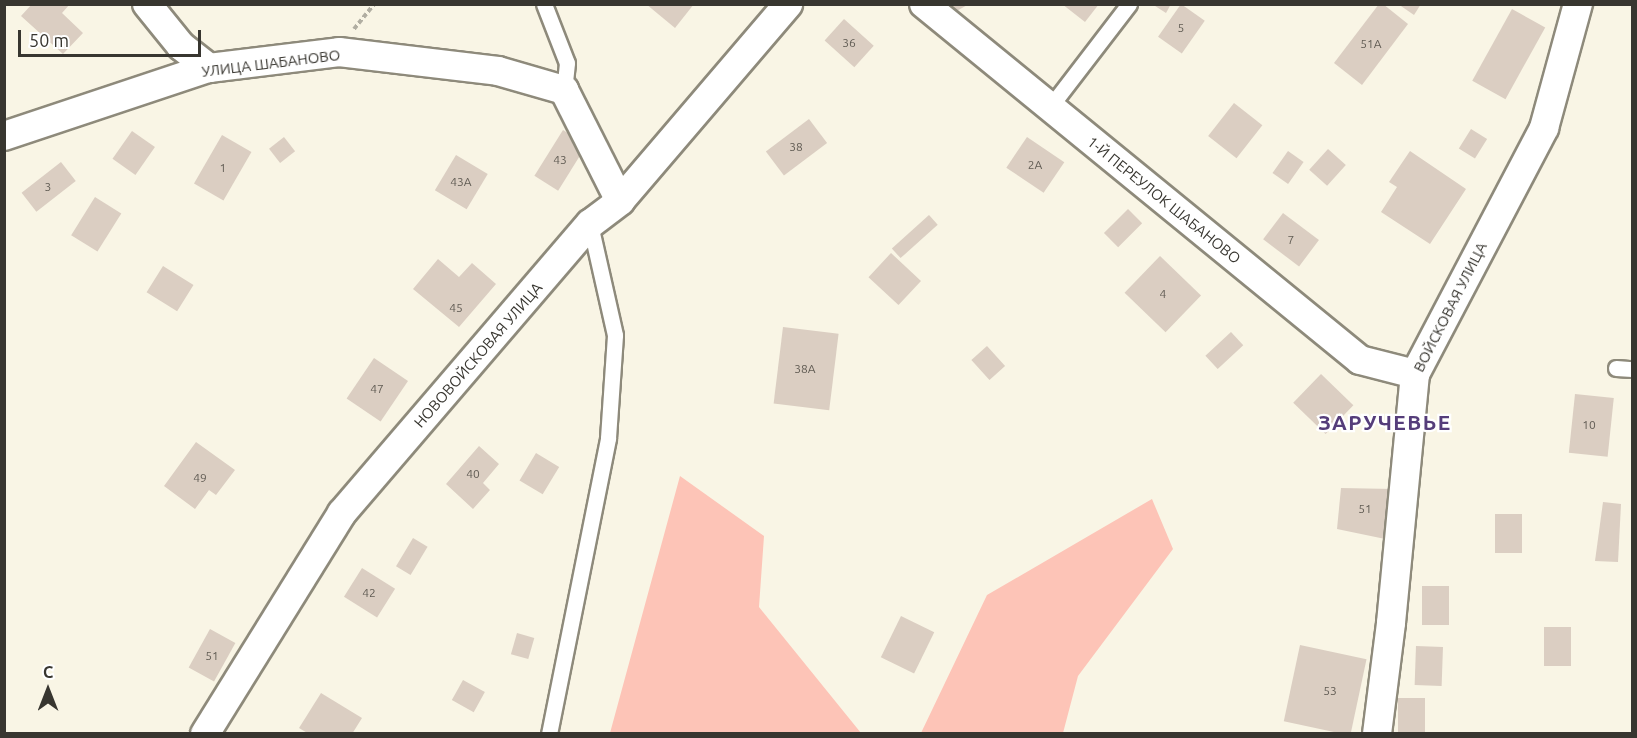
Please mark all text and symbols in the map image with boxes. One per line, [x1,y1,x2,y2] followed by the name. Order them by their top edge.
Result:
[21,18,204,56] scale bar
[1178,21,1184,35] house number: 5
[29,30,69,50] text: 50 m
[842,36,856,50] house number: 36
[1360,37,1382,51] house number: 51А
[201,46,341,80] street label: УЛИЦА ШАБАНОВО
[1084,133,1244,267] street label: 1-Й ПЕРЕУЛОК ШАБАНОВО
[789,140,803,154] house number: 38
[553,153,567,167] house number: 43
[1028,158,1042,172] house number: 2А
[220,161,226,175] house number: 1
[450,175,472,189] house number: 43А
[45,180,51,194] house number: 3
[1288,233,1294,247] house number: 7
[1409,239,1491,375] street label: ВОЙСКОВАЯ УЛИЦА
[410,279,546,431] street label: НОВОВОЙСКОВАЯ УЛИЦА
[1160,287,1166,301] house number: 4
[449,301,463,315] house number: 45
[794,362,816,376] house number: 38А
[370,382,384,396] house number: 47
[1318,409,1452,435] district label: ЗАРУЧЕВЬЕ
[1582,418,1596,432] house number: 10
[466,467,480,481] house number: 40
[193,471,207,485] house number: 49
[1358,502,1372,516] house number: 51
[362,586,376,600] house number: 42
[205,649,219,663] house number: 51
[18,660,78,720] north arrow
[43,663,53,681] text: С
[1323,684,1337,698] house number: 53

